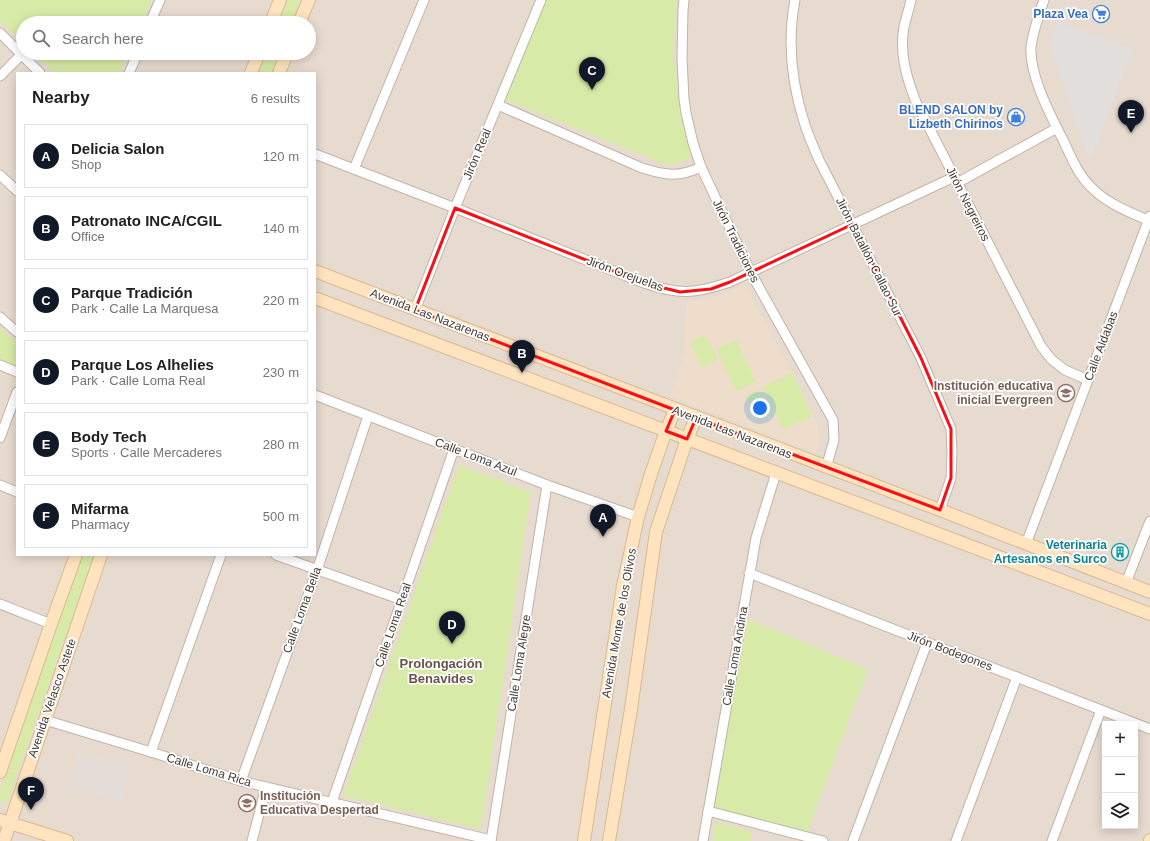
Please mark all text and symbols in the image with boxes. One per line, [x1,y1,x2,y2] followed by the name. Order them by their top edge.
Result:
[1091,4,1111,24] supermarket icon: Plaza Vea
[1033,7,1088,21] place label: Plaza Vea
[16,16,316,60] search box
[30,27,52,49] icon: search
[62,30,144,47] text: Search here
[579,57,605,90] pin: C
[32,88,90,107] text: Nearby
[251,91,300,106] text: 6 results
[1118,100,1144,133] pin: E
[899,103,1003,131] place label: BLEND SALON by Lizbeth Chirinos
[1006,107,1026,127] shop icon: BLEND SALON by Lizbeth Chirinos
[460,126,494,182] street label: Jirón Real
[71,140,164,157] text: Delicia Salon
[41,149,51,164] text: A
[263,149,299,164] text: 120 m
[71,157,101,172] text: Shop
[943,165,993,243] street label: Jirón Negreiros
[833,195,905,319] street label: Jirón Batallón Callao Sur
[710,197,762,285] street label: Jirón Tradiciones
[71,212,222,229] text: Patronato INCA/CGIL
[41,221,51,236] text: B
[263,221,299,236] text: 140 m
[71,229,105,244] text: Office
[585,254,665,294] street label: Jirón Orejuelas
[71,284,193,301] text: Parque Tradición
[368,286,492,344] street label: Avenida Las Nazarenas
[41,293,51,308] text: C
[263,293,299,308] text: 220 m
[71,301,218,316] text: Park · Calle La Marquesa
[1081,309,1121,383] street label: Calle Aldabas
[509,340,535,373] pin: B
[71,356,214,373] text: Parque Los Alhelies
[41,365,51,380] text: D
[263,365,299,380] text: 230 m
[71,373,205,388] text: Park · Calle Loma Real
[934,379,1053,407] place label: Institución educativa inicial Evergreen
[1056,383,1076,403] school or university icon: Institución educativa inicial Evergreen
[750,398,770,418] your location
[670,403,794,461] street label: Avenida Las Nazarenas
[71,428,147,445] text: Body Tech
[433,435,519,479] street label: Calle Loma Azul
[42,437,50,452] text: E
[263,437,299,452] text: 280 m
[71,445,222,460] text: Sports · Calle Mercaderes
[71,500,129,517] text: Mifarma
[590,504,616,537] pin: A
[42,509,50,524] text: F
[263,509,299,524] text: 500 m
[71,517,130,532] text: Pharmacy
[994,538,1107,566] place label: Veterinaria Artesanos en Surco
[1110,542,1130,562] building icon: Veterinaria Artesanos en Surco
[599,547,639,699] street label: Avenida Monte de los Olivos
[280,565,324,655] street label: Calle Loma Bella
[372,581,414,669] street label: Calle Loma Real
[719,605,751,707] street label: Calle Loma Andina
[439,611,465,644] pin: D
[504,613,534,713] street label: Calle Loma Alegre
[905,628,995,674] street label: Jirón Bodegones
[25,636,79,759] street label: Avenida Velasco Astete
[399,656,483,686] district label: Prolongación Benavides
[1102,721,1138,829] map controls
[1102,721,1138,757] button: +
[165,750,253,790] street label: Calle Loma Rica
[1102,757,1138,793] button: −
[18,777,44,810] pin: F
[260,789,379,817] place label: Institución Educativa Despertad
[237,793,257,813] school or university icon: Institución Educativa Despertad
[1102,793,1138,829] button: layers

